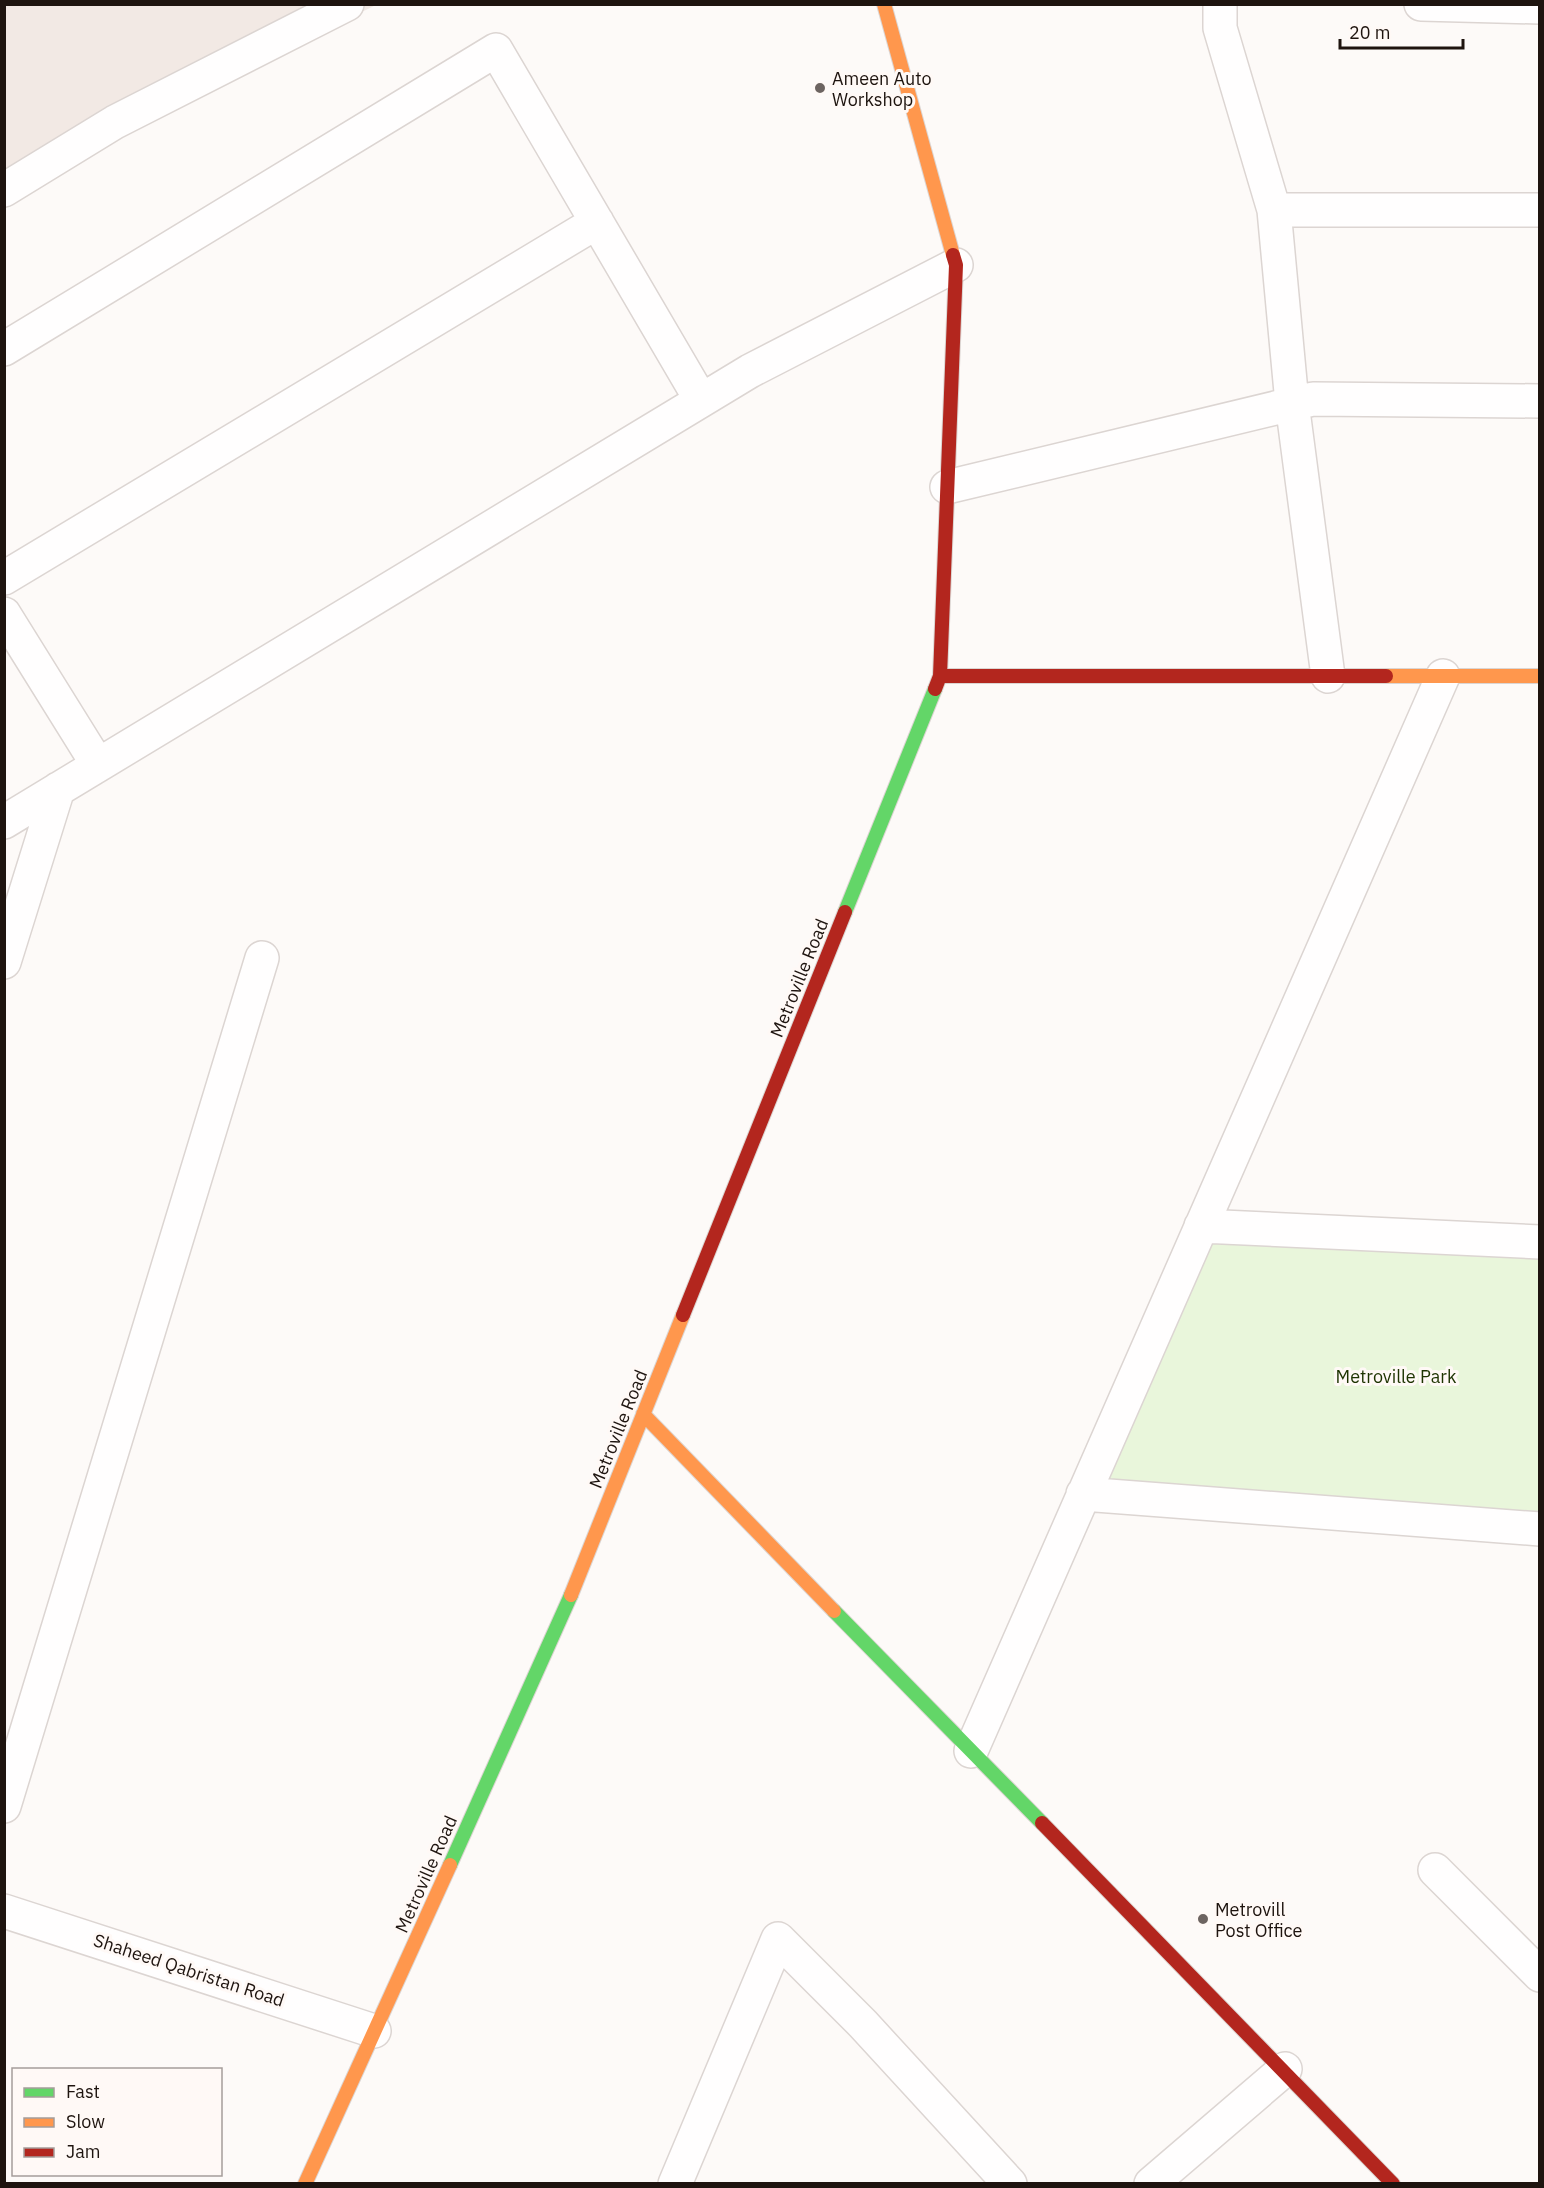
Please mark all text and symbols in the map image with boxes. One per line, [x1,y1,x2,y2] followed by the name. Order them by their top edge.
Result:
[1340,12,1463,50] scale bar
[1349,21,1391,44] text: 20 m
[832,67,932,111] place label: Ameen Auto Workshop
[813,81,827,95] marker: Ameen Auto Workshop
[765,915,833,1041] street label: Metroville Road
[1336,1365,1457,1388] park label: Metroville Park
[584,1366,652,1492] street label: Metroville Road
[390,1812,462,1936] street label: Metroville Road
[1215,1898,1303,1942] place label: Metrovill Post Office
[1196,1912,1210,1926] marker: Metrovill Post Office
[91,1928,287,2012] street label: Shaheed Qabristan Road
[12,2068,222,2176] legend
[66,2080,100,2103] text: Fast
[66,2110,105,2133] text: Slow
[66,2140,101,2163] text: Jam

